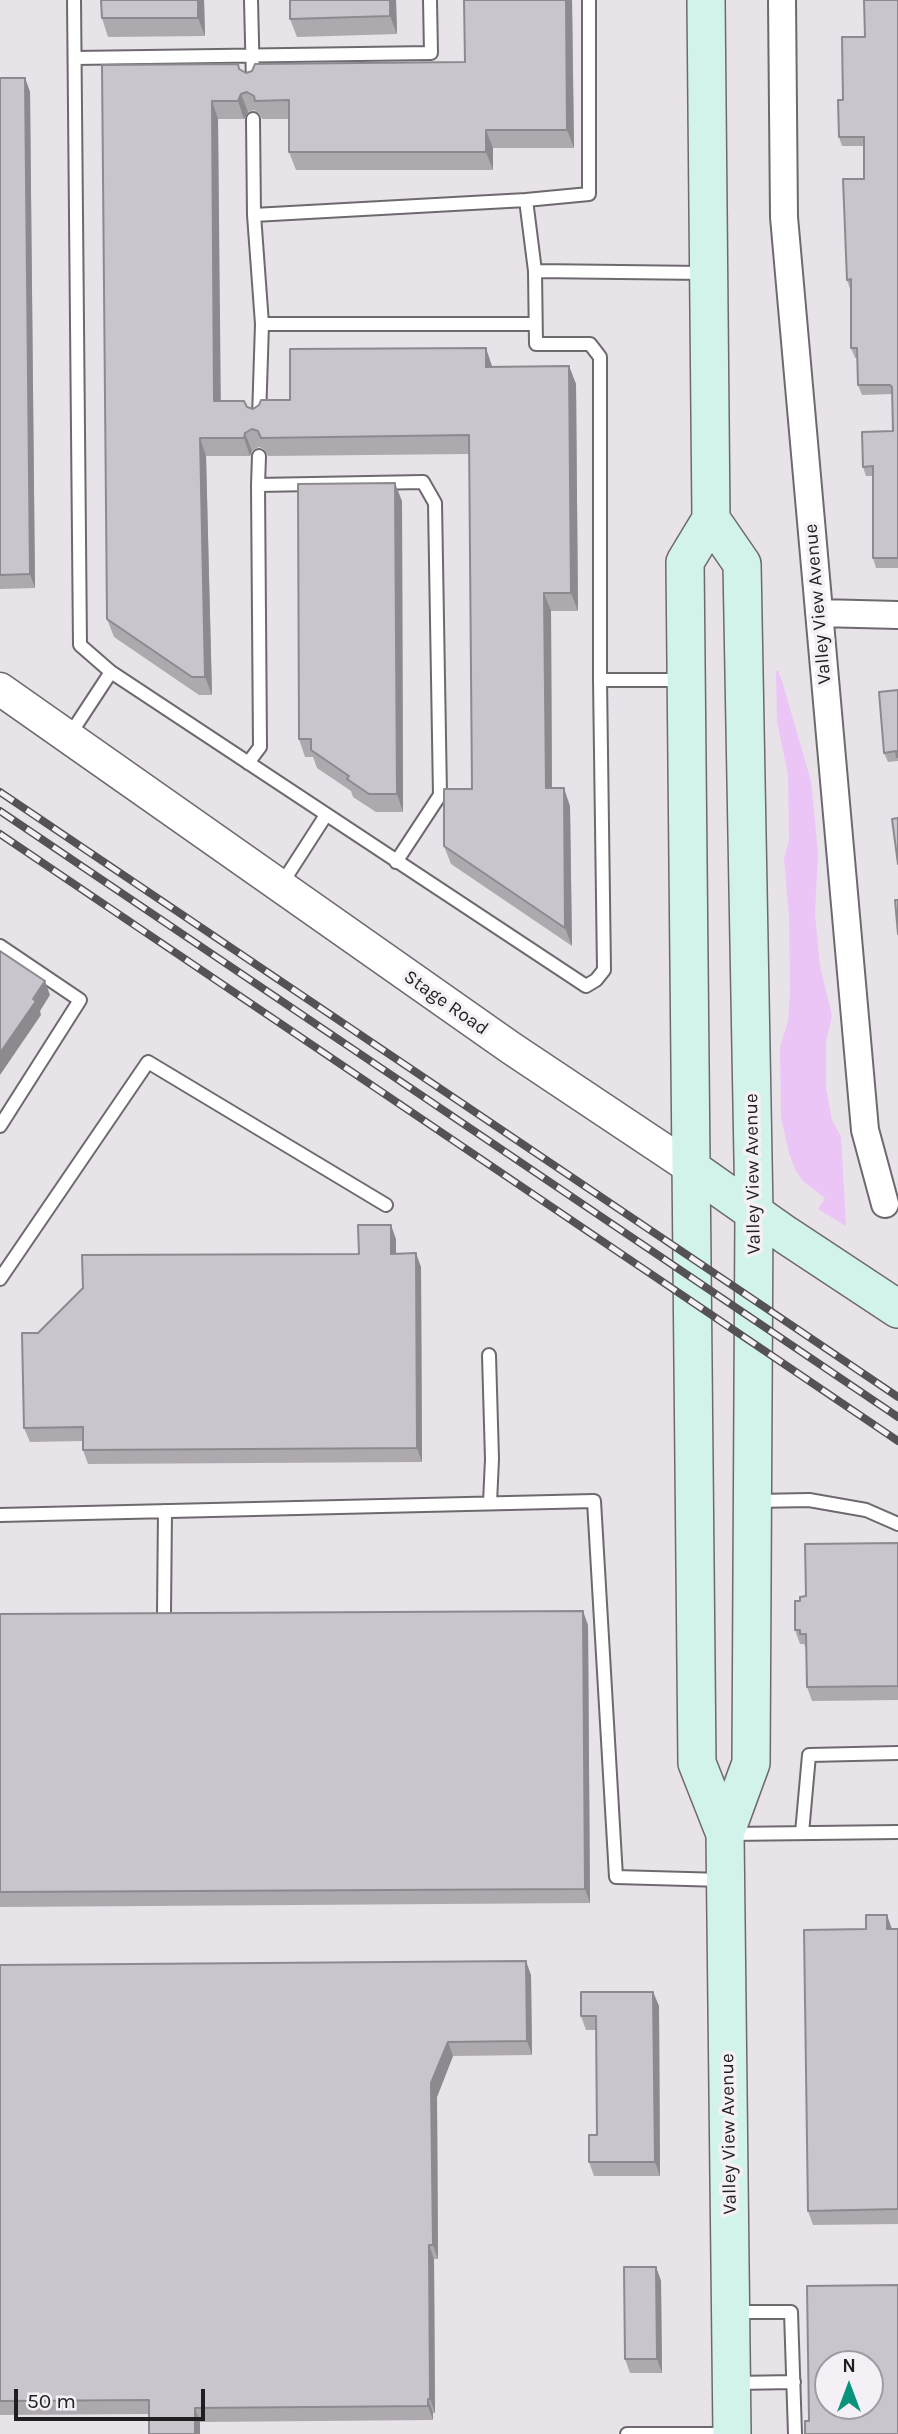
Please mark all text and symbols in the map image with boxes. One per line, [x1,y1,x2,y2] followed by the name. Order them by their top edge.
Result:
[800,523,836,685] street label: Valley View Avenue
[399,966,493,1040] street label: Stage Road
[740,1093,766,1255] street label: Valley View Avenue
[716,2053,742,2215] street label: Valley View Avenue
[814,2350,884,2420] north arrow
[842,2355,856,2377] text: N
[18,2374,208,2418] scale bar
[27,2389,76,2413] text: 50 m

